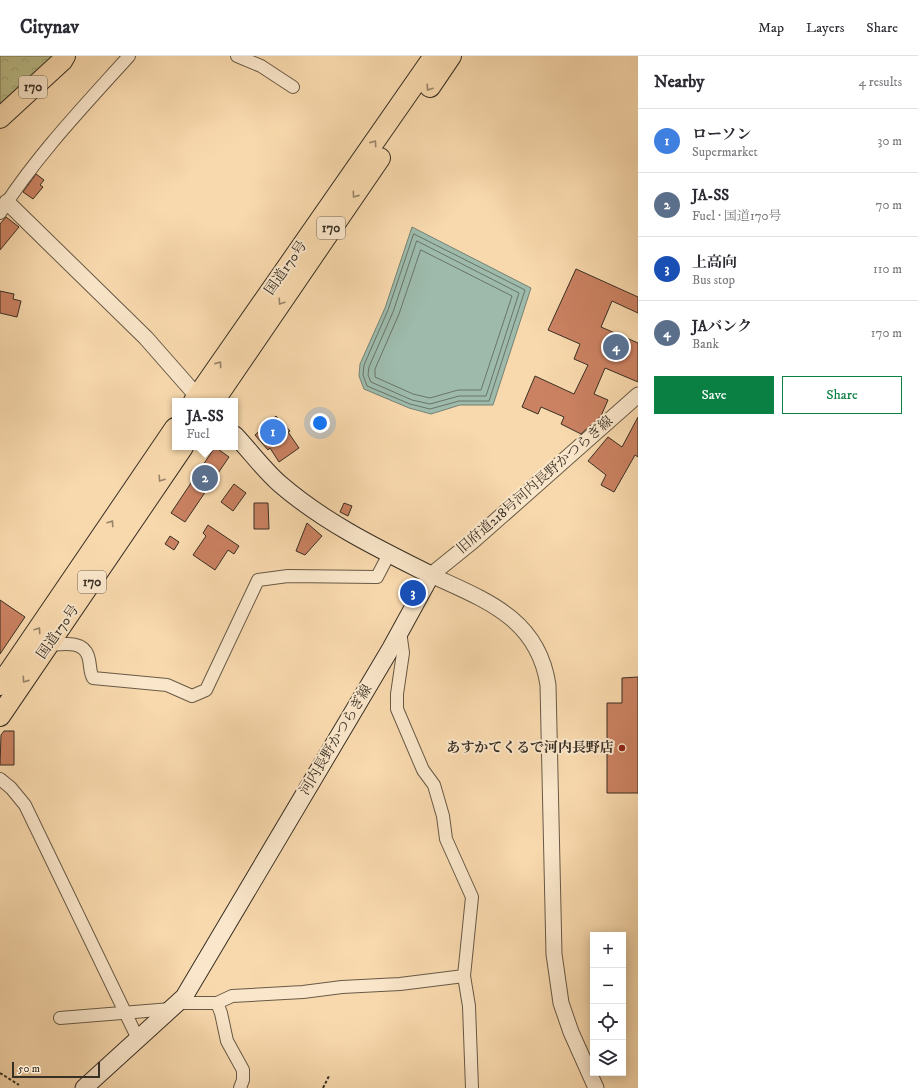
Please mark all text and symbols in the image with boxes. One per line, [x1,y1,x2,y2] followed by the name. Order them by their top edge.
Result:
[20,16,79,39] text: Citynav
[758,19,784,37] text: Map
[806,19,844,37] text: Layers
[866,19,898,37] text: Share
[654,71,704,93] text: Nearby
[859,74,902,90] text: 4 results
[19,76,47,98] road number: 170
[426,84,434,91] one-way arrow
[692,125,751,144] text: ローソン
[665,133,669,149] text: 1
[878,133,902,149] text: 30 m
[369,140,377,147] one-way arrow
[692,144,758,160] text: Supermarket
[692,186,729,205] text: JA-SS
[353,190,360,197] one-way arrow
[664,197,670,213] text: 2
[876,197,902,213] text: 70 m
[692,208,782,224] text: Fuel · 国道170号
[317,217,345,239] road number: 170
[261,237,311,299] street label: 国道170号
[692,253,737,272] text: 上高向
[665,261,669,277] text: 3
[873,261,902,277] text: 110 m
[692,272,735,288] text: Bus stop
[278,298,286,305] one-way arrow
[692,317,752,336] text: JAバンク
[663,325,671,341] text: 4
[871,325,902,341] text: 170 m
[603,332,629,362] pin: 4
[692,336,719,352] text: Bank
[214,361,222,368] one-way arrow
[654,376,774,414] button: Save
[782,376,902,414] button: Share
[172,398,238,450] popup
[186,407,224,426] text: JA-SS
[453,412,617,558] street label: 旧府道218号河内長野かつらぎ線
[310,413,330,433] your location
[260,417,286,447] pin: 1
[186,426,210,442] text: Fuel
[192,463,218,493] pin: 2
[159,475,166,482] one-way arrow
[106,520,113,527] one-way arrow
[78,571,106,593] road number: 170
[400,578,426,608] pin: 3
[33,601,83,663] street label: 国道170号
[33,627,41,634] one-way arrow
[23,675,30,682] one-way arrow
[296,681,376,799] street label: 河内長野かつらぎ線
[446,739,614,757] place label: あすかてくるで河内長野店
[617,743,627,753] marker: あすかてくるで河内長野店
[590,932,626,1076] map controls
[590,932,626,968] button: +
[590,968,626,1004] button: −
[590,1004,626,1040] button: locate
[590,1040,626,1076] button: layers
[12,1060,100,1079] scale bar
[18,1062,40,1076] text: 50 m

